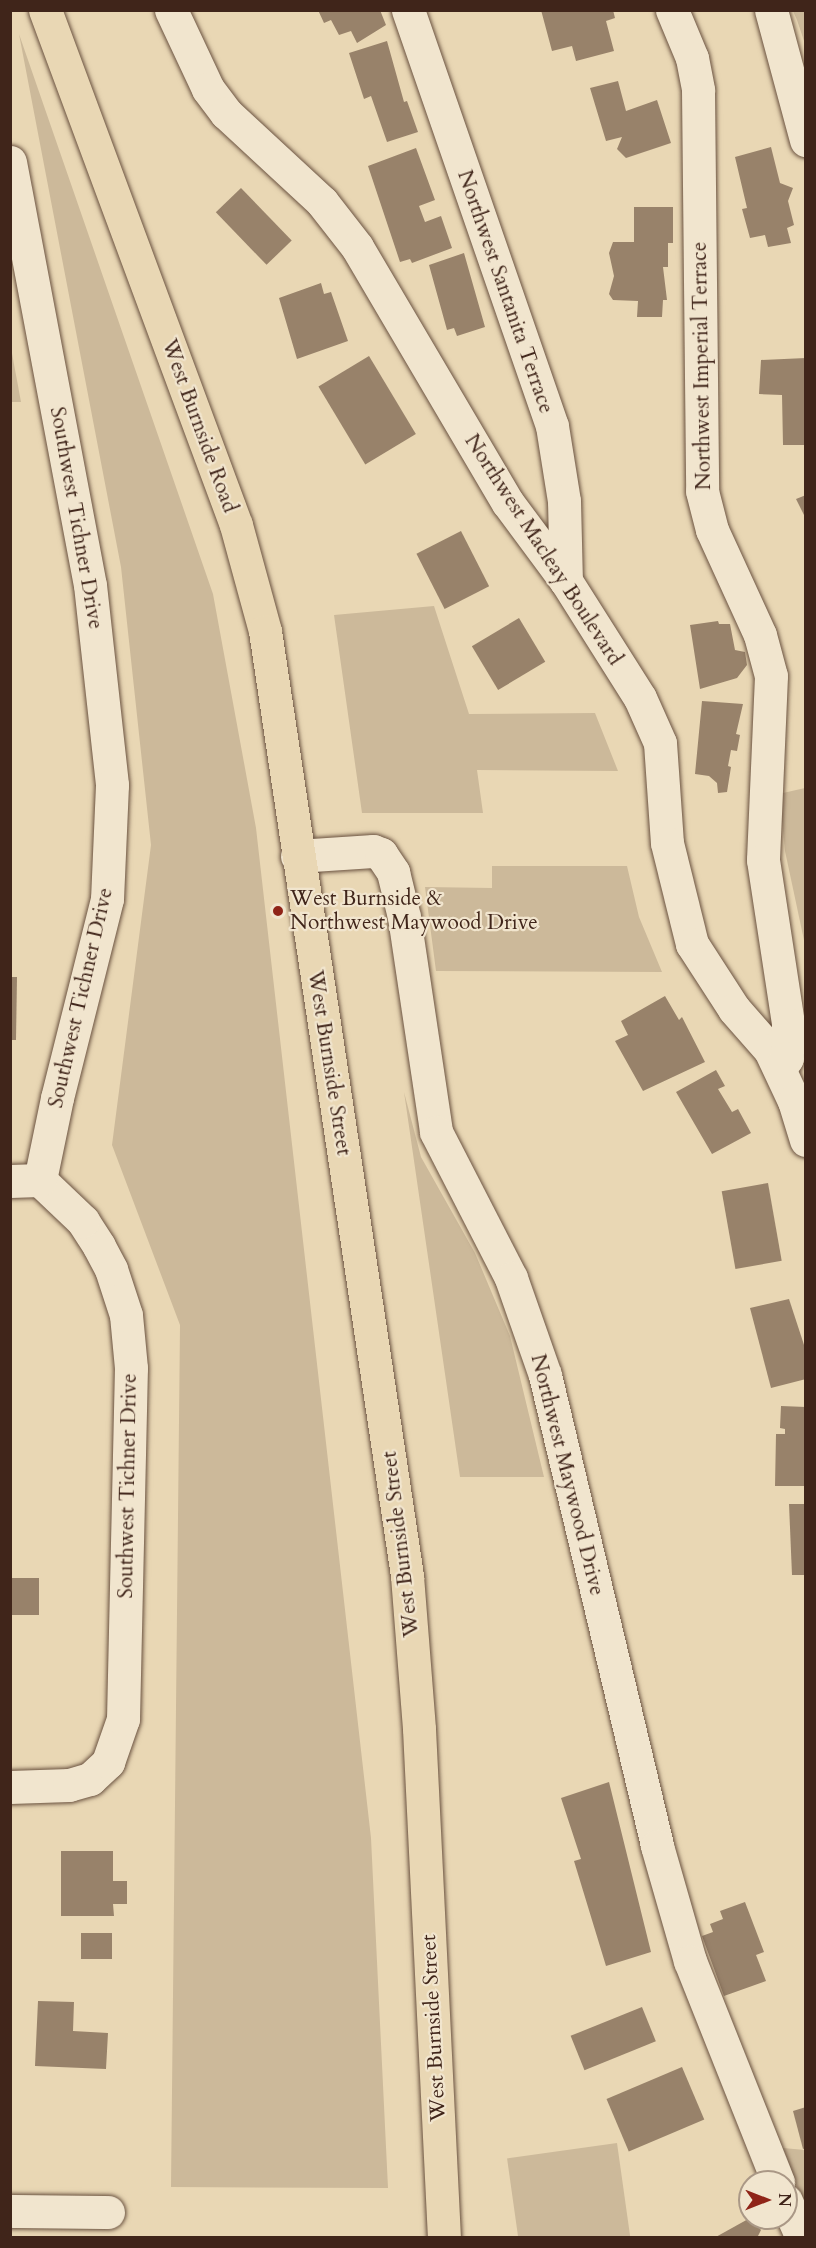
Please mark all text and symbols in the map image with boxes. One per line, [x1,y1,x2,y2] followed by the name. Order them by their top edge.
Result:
[451,167,559,417] street label: Northwest Santanita Terrace
[687,242,717,490] street label: Northwest Imperial Terrace
[156,336,242,516] street label: West Burnside Road
[44,405,108,631] street label: Southwest Tichner Drive
[459,430,627,670] street label: Northwest Macleay Boulevard
[43,885,119,1111] street label: Southwest Tichner Drive
[290,886,538,936] place label: West Burnside & Northwest Maywood Drive
[271,904,285,918] marker: West Burnside & Northwest Maywood Drive
[302,969,356,1157] street label: West Burnside Street
[525,1352,609,1598] street label: Northwest Maywood Drive
[113,1373,143,1599] street label: Southwest Tichner Drive
[377,1450,425,1638] street label: West Burnside Street
[417,1934,451,2122] street label: West Burnside Street
[738,2170,798,2230] north arrow
[773,2193,795,2207] text: N

